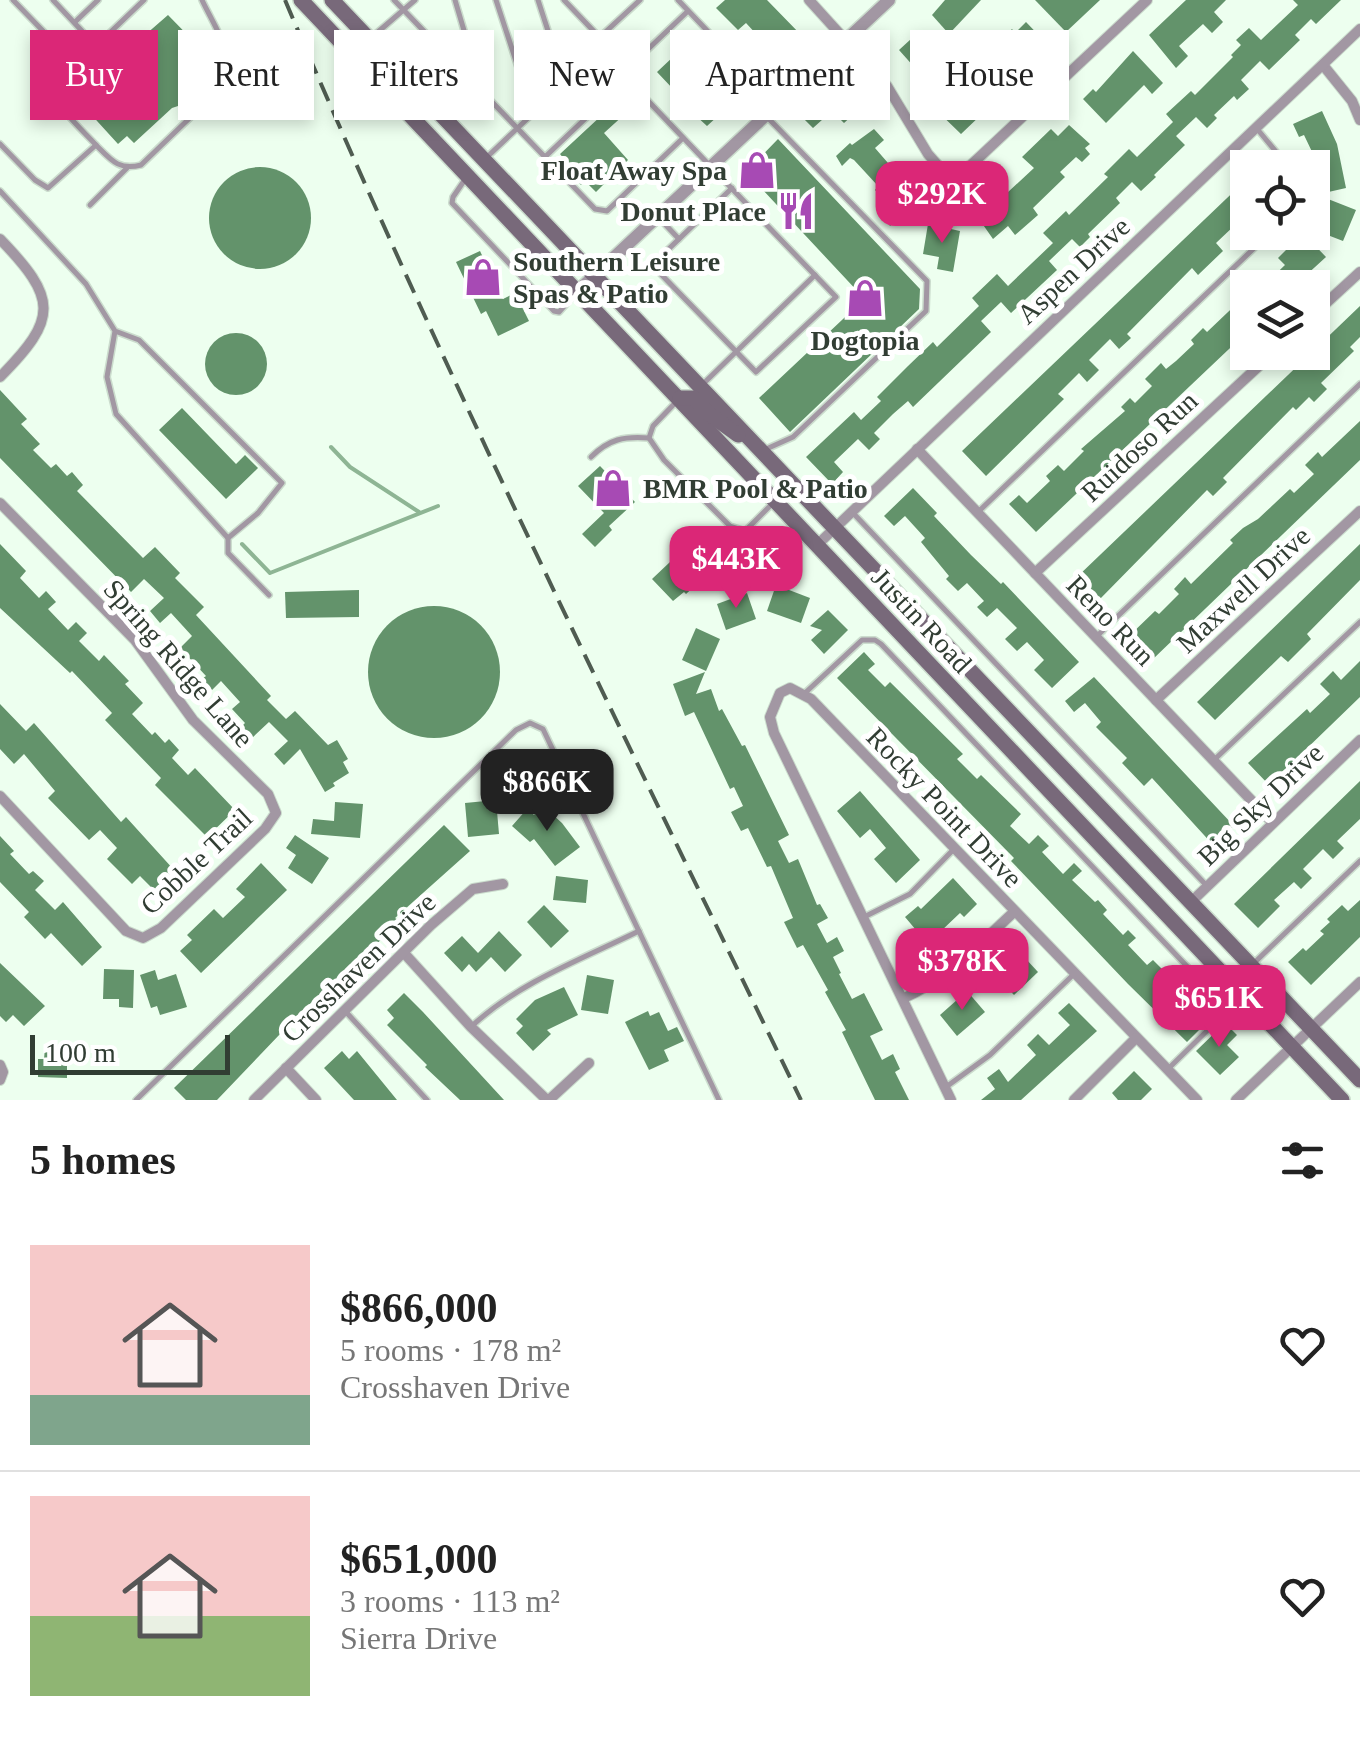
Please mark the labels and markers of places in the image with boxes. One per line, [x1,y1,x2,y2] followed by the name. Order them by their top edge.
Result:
[736,149,778,191] shop icon: Float Away Spa
[541,155,727,186] place label: Float Away Spa
[872,161,1012,246] pin: $292K
[775,190,817,232] restaurant icon: Donut Place
[621,196,766,227] place label: Donut Place
[513,246,720,309] place label: Southern Leisure Spas & Patio
[462,256,504,298] shop icon: Southern Leisure Spas & Patio
[844,277,886,319] shop icon: Dogtopia
[811,325,919,356] place label: Dogtopia
[592,467,634,509] shop icon: BMR Pool & Patio
[643,473,868,504] place label: BMR Pool & Patio
[666,526,806,611] pin: $443K
[477,749,617,834] pin: $866K
[892,928,1032,1013] pin: $378K
[1149,965,1289,1050] pin: $651K

